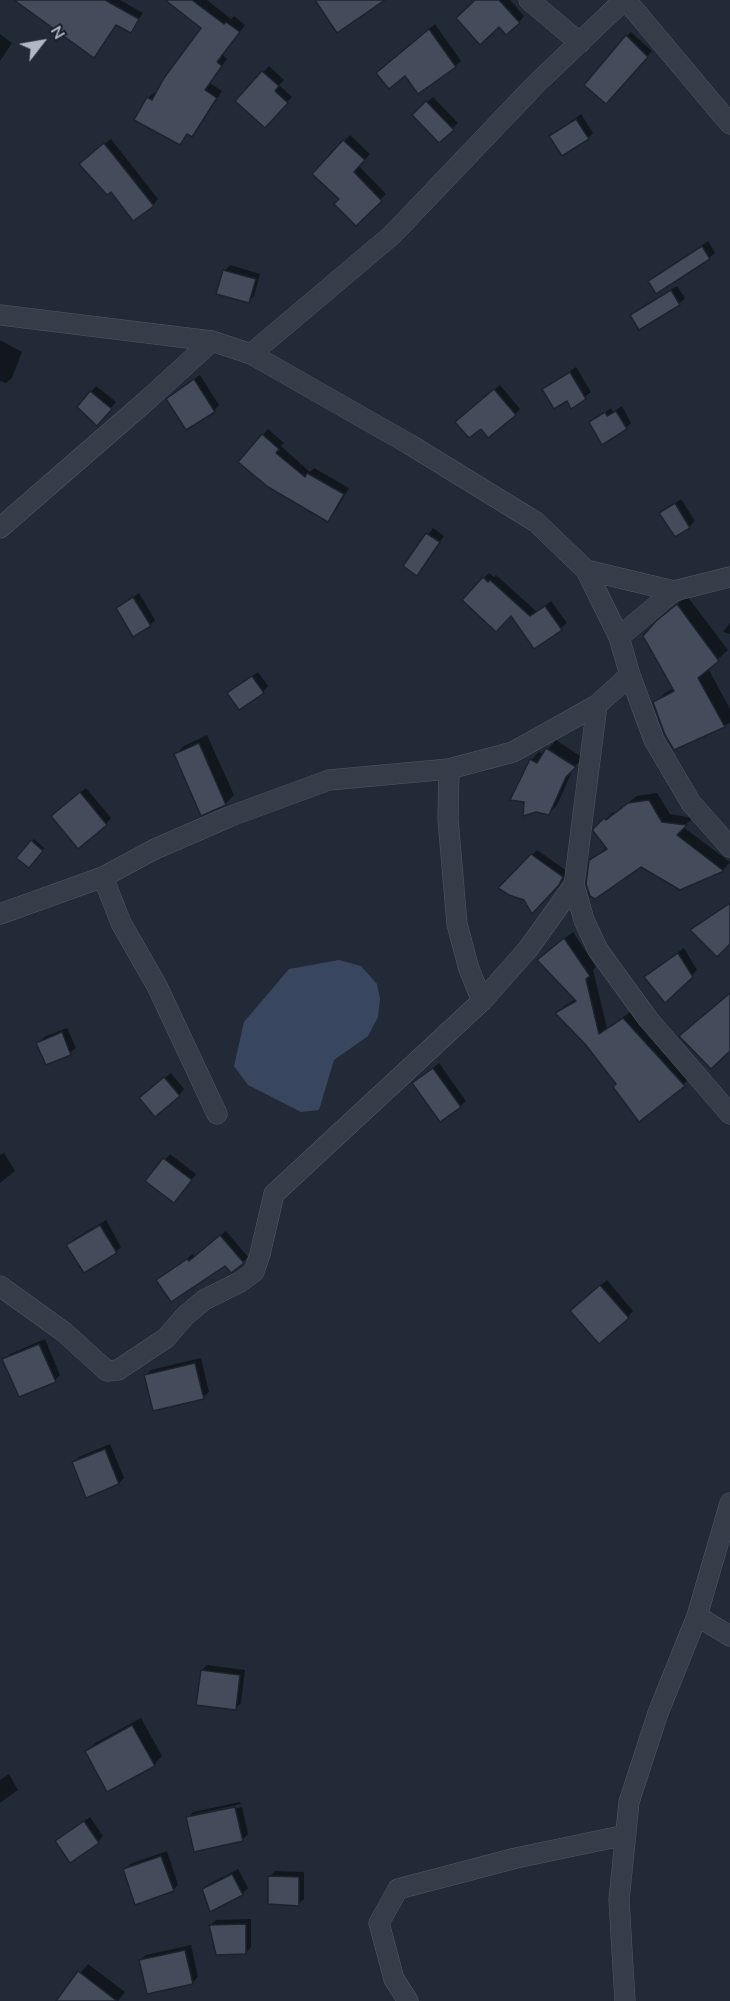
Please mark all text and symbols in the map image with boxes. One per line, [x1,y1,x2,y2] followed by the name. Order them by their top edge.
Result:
[12,12,72,72] north arrow
[45,22,70,44] text: N

